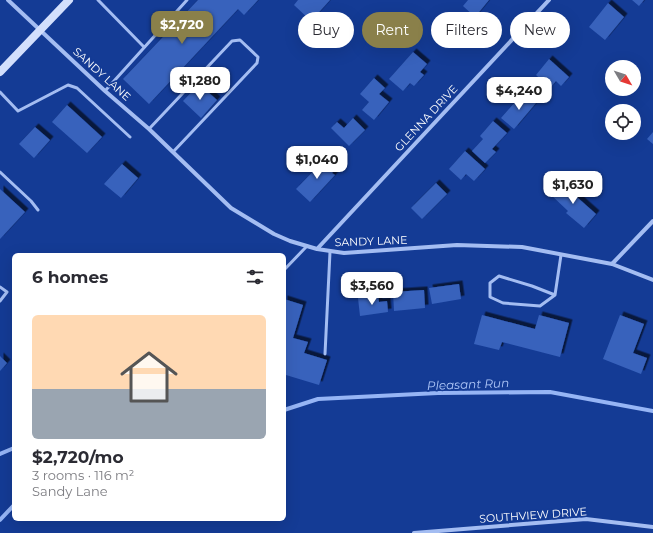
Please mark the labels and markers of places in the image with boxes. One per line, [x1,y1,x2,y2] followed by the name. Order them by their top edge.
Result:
[149,11,215,45] pin: $2,720
[167,67,233,101] pin: $1,280
[486,77,552,111] pin: $4,240
[284,146,350,180] pin: $1,040
[540,171,606,205] pin: $1,630
[339,272,405,306] pin: $3,560

